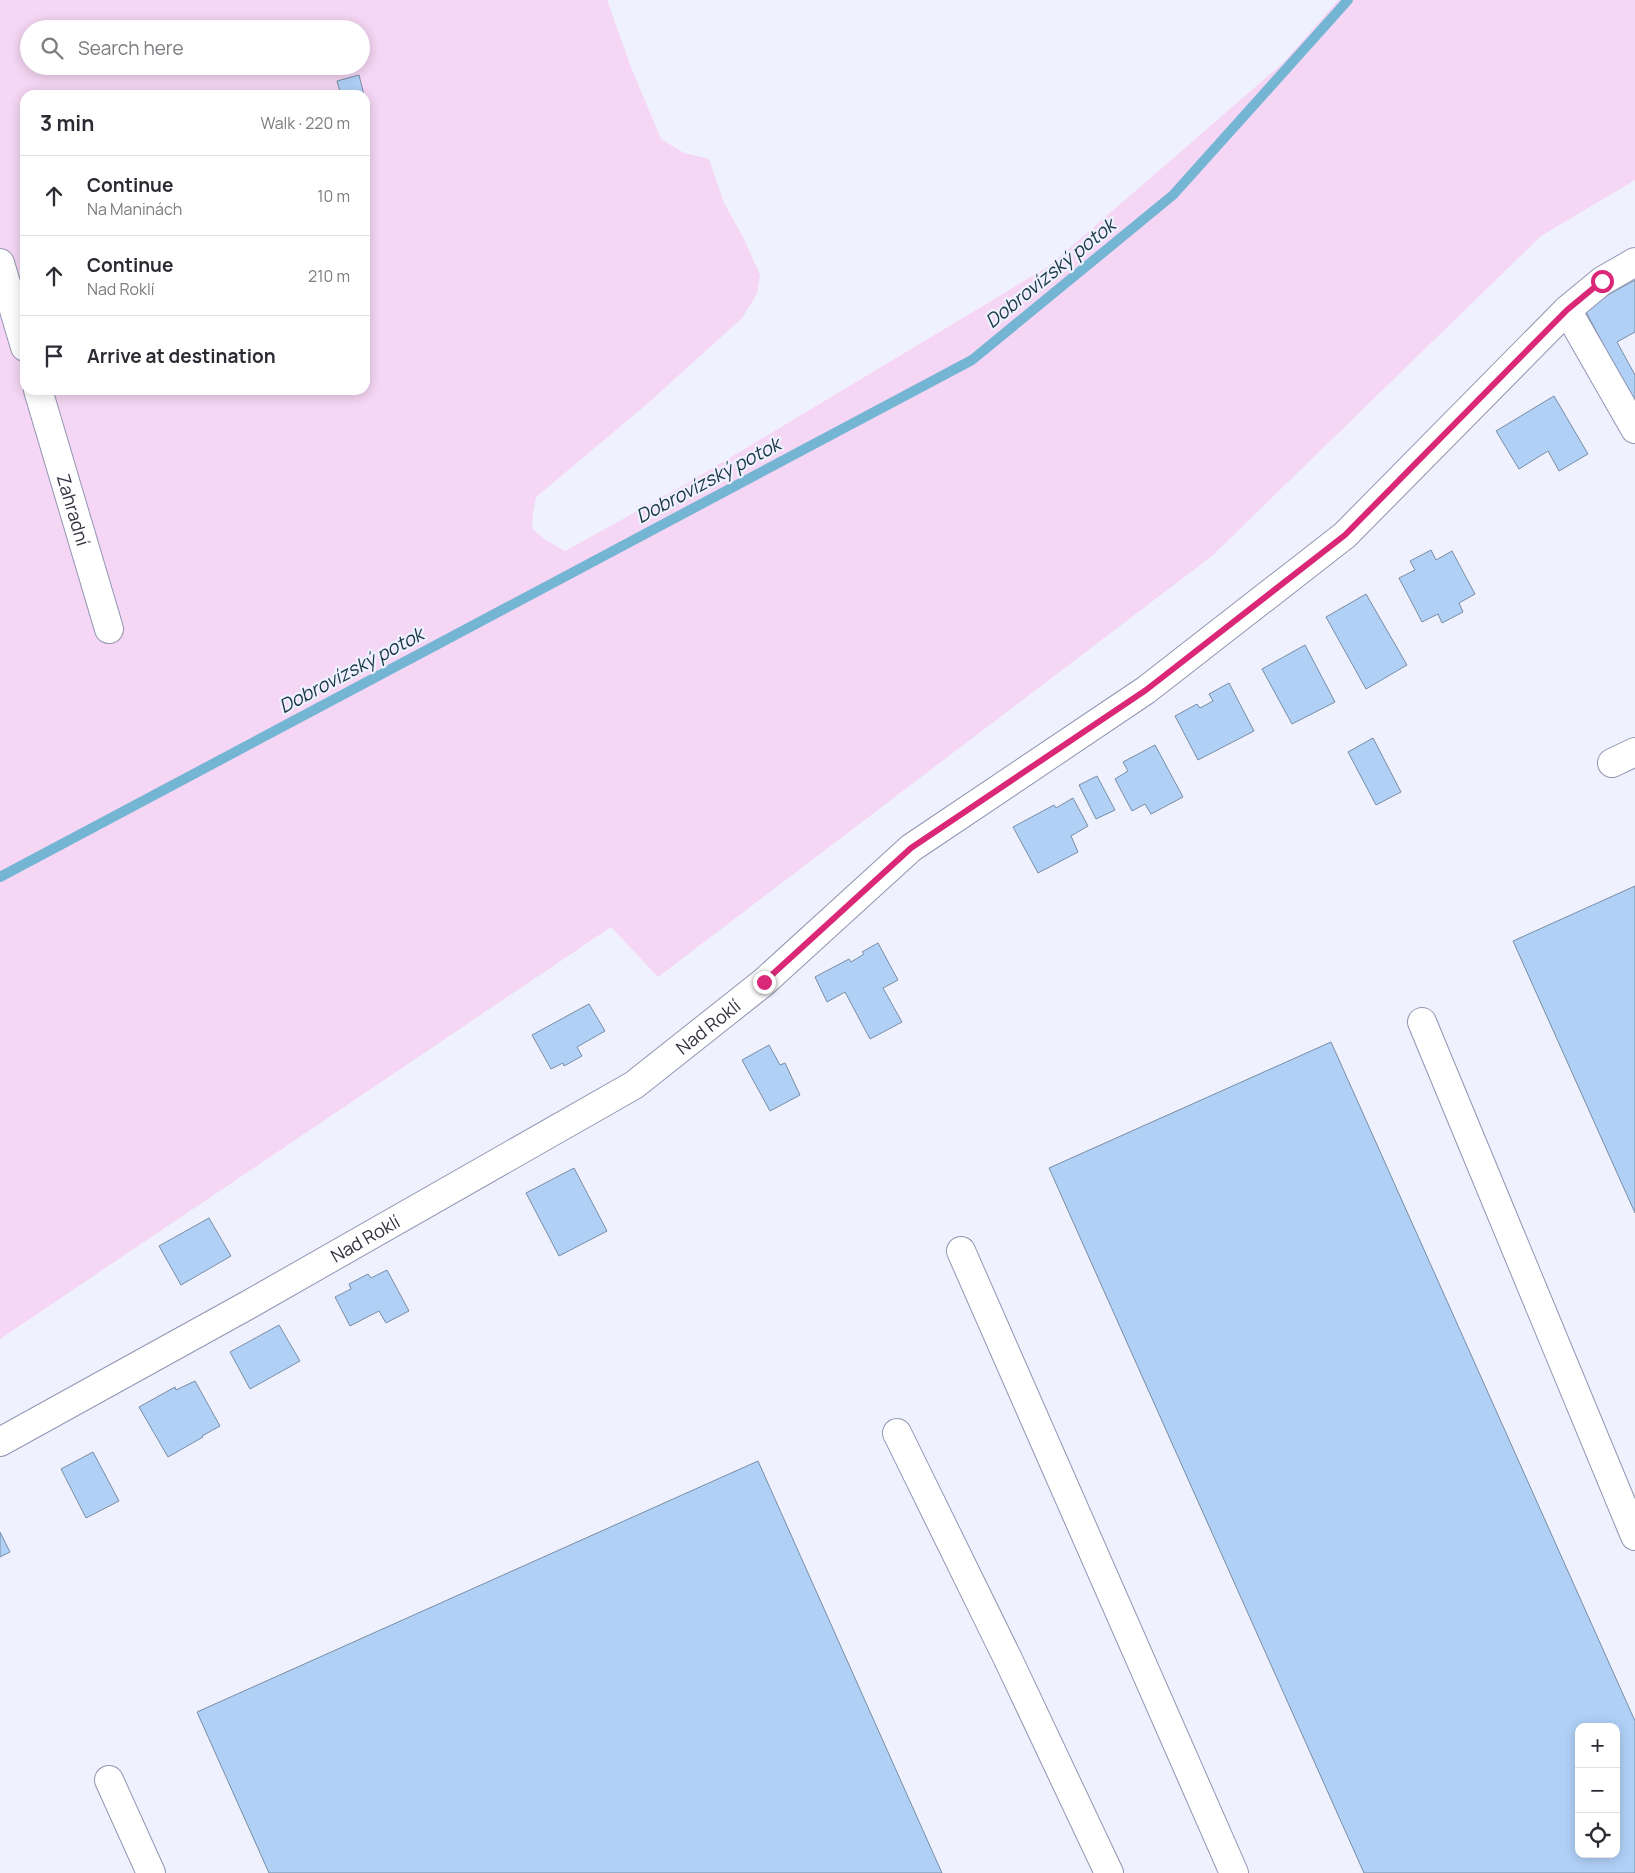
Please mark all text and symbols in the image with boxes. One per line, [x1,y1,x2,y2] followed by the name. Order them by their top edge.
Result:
[20,20,370,75] search box
[38,34,66,62] icon: search
[78,35,184,61] text: Search here
[40,109,94,137] text: 3 min
[260,112,350,134] text: Walk · 220 m
[87,172,173,198] text: Continue
[40,182,68,210] icon: ahead
[317,185,350,207] text: 10 m
[87,198,182,220] text: Na Maninách
[979,211,1123,334] water label: Dobrovízský potok
[87,252,173,278] text: Continue
[40,262,68,290] icon: ahead
[308,265,350,287] text: 210 m
[1591,270,1614,293] route start
[87,278,154,300] text: Nad Roklí
[40,342,68,370] icon: arrive
[87,343,276,369] text: Arrive at destination
[631,430,787,529] water label: Dobrovízský potok
[52,471,96,548] street label: Zahradní
[274,620,430,719] water label: Dobrovízský potok
[753,971,776,994] route end
[671,993,745,1059] street label: Nad Roklí
[326,1209,404,1268] street label: Nad Roklí
[1575,1723,1620,1858] map controls
[1575,1723,1620,1768] button: +
[1575,1768,1620,1813] button: −
[1575,1813,1620,1858] button: locate

